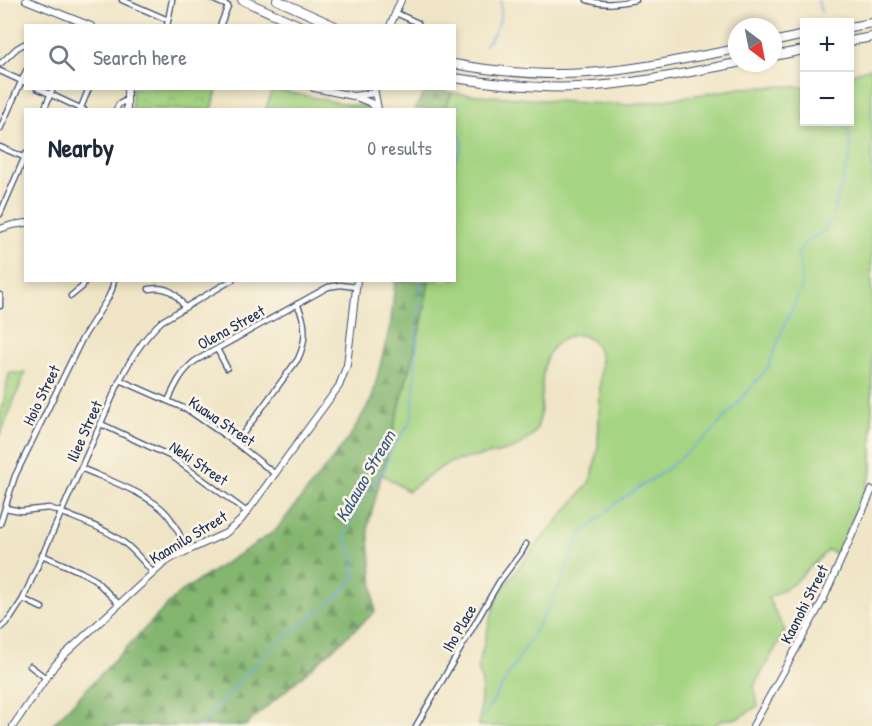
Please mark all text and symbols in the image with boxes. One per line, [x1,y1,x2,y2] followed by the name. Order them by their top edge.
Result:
[728,18,782,72] north arrow
[800,18,854,126] map controls
[800,18,854,72] button: +
[24,24,456,90] search box
[45,41,78,74] icon: search
[93,42,187,72] text: Search here
[800,72,854,126] button: −
[48,130,114,165] text: Nearby
[367,134,432,161] text: 0 results
[193,299,269,355] street label: Olena Street
[17,361,65,429] street label: Hoio Street
[184,391,260,452] street label: Kuawa Street
[61,396,108,465] street label: Iliee Street
[329,425,402,526] water label: Kalauao Stream
[165,435,233,491] street label: Neki Street
[145,505,231,569] street label: Kaamilo Street
[775,560,834,647] street label: Kaonohi Street
[437,600,482,656] street label: Iho Place

